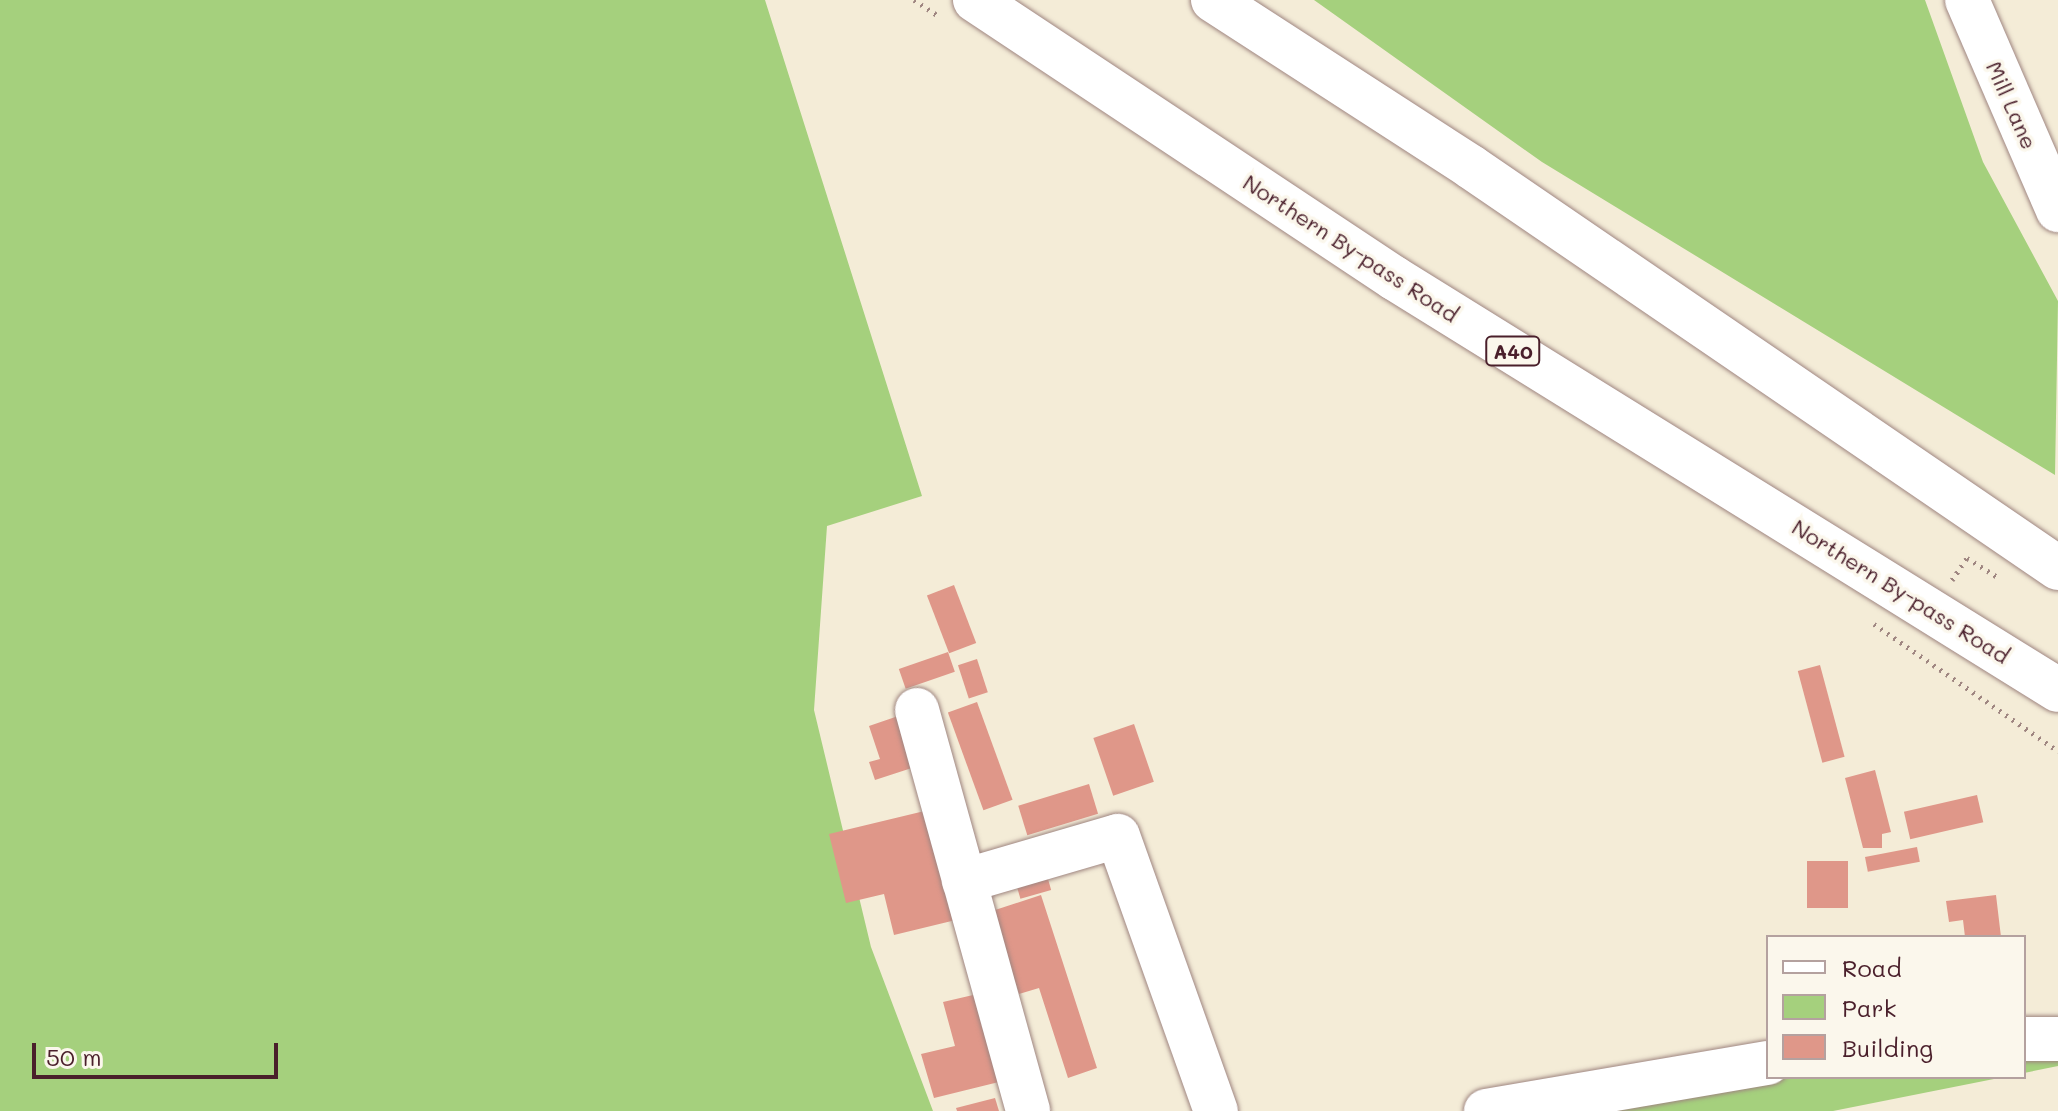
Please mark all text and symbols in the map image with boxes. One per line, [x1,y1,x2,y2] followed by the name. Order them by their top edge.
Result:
[1981,57,2043,153] street label: Mill Lane
[1238,169,1464,327] street label: Northern By-pass Road
[1485,335,1541,367] road number: A40
[1787,513,2015,669] street label: Northern By-pass Road
[1766,935,2026,1079] legend
[1842,952,1902,983] text: Road
[1842,992,1896,1023] text: Park
[36,1027,282,1077] scale bar
[1842,1032,1933,1063] text: Building
[46,1041,102,1072] text: 50 m

